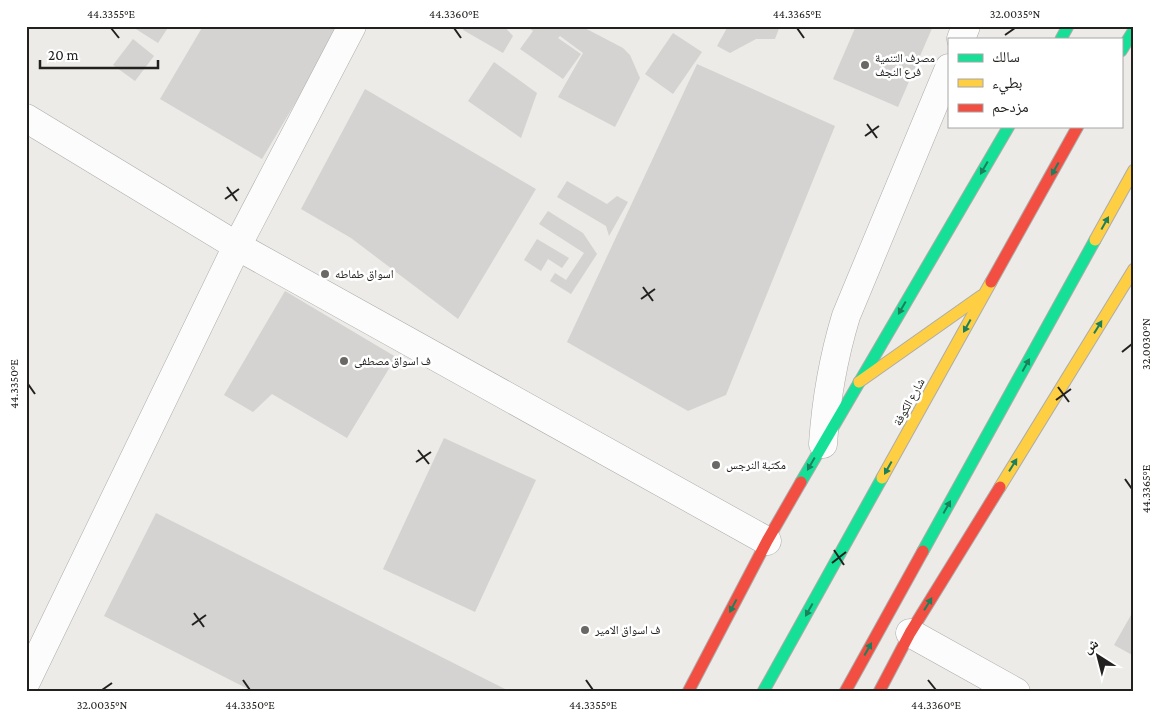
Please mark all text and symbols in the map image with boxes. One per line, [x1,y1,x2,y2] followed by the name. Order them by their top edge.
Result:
[87,7,136,21] text: 44.3355°E
[429,7,479,21] text: 44.3360°E
[773,7,822,21] text: 44.3365°E
[990,7,1040,21] text: 32.0035°N
[40,38,158,70] scale bar
[948,38,1122,128] legend
[48,47,79,63] text: 20 m
[992,49,1020,65] text: سالك
[875,51,935,80] place label: مصرف التنمية فرع النجف
[859,59,871,71] marker: مصرف التنمية فرع النجف
[992,75,1022,95] text: بطيء
[992,99,1029,117] text: مزدحم
[980,162,989,175] one-way arrow
[1051,162,1059,176] one-way arrow
[1101,215,1109,230] one-way arrow
[335,267,394,281] place label: اسواق طماطه
[319,268,331,280] marker: اسواق طماطه
[898,302,907,315] one-way arrow
[1139,318,1153,370] text: 32.0030°N
[963,320,972,333] one-way arrow
[1094,320,1103,333] one-way arrow
[354,354,431,368] place label: ف اسواق مصطفى
[338,355,350,367] marker: ف اسواق مصطفى
[1022,358,1030,372] one-way arrow
[7,359,21,409] text: 44.3350°E
[890,376,929,429] street label: شارع الكوفة
[807,457,816,470] one-way arrow
[726,458,786,472] place label: مكتبة النرجس
[710,459,722,471] marker: مكتبة النرجس
[1009,459,1018,472] one-way arrow
[884,461,892,475] one-way arrow
[1139,464,1153,513] text: 44.3365°E
[943,500,951,514] one-way arrow
[924,597,933,610] one-way arrow
[729,599,737,613] one-way arrow
[805,603,813,617] one-way arrow
[594,623,660,637] place label: ف اسواق الامير
[579,624,591,636] marker: ف اسواق الامير
[1072,630,1122,680] north arrow
[1080,635,1102,657] text: ش
[864,642,873,656] one-way arrow
[77,698,127,712] text: 32.0035°N
[225,698,275,712] text: 44.3350°E
[569,698,618,712] text: 44.3355°E
[911,698,961,712] text: 44.3360°E

